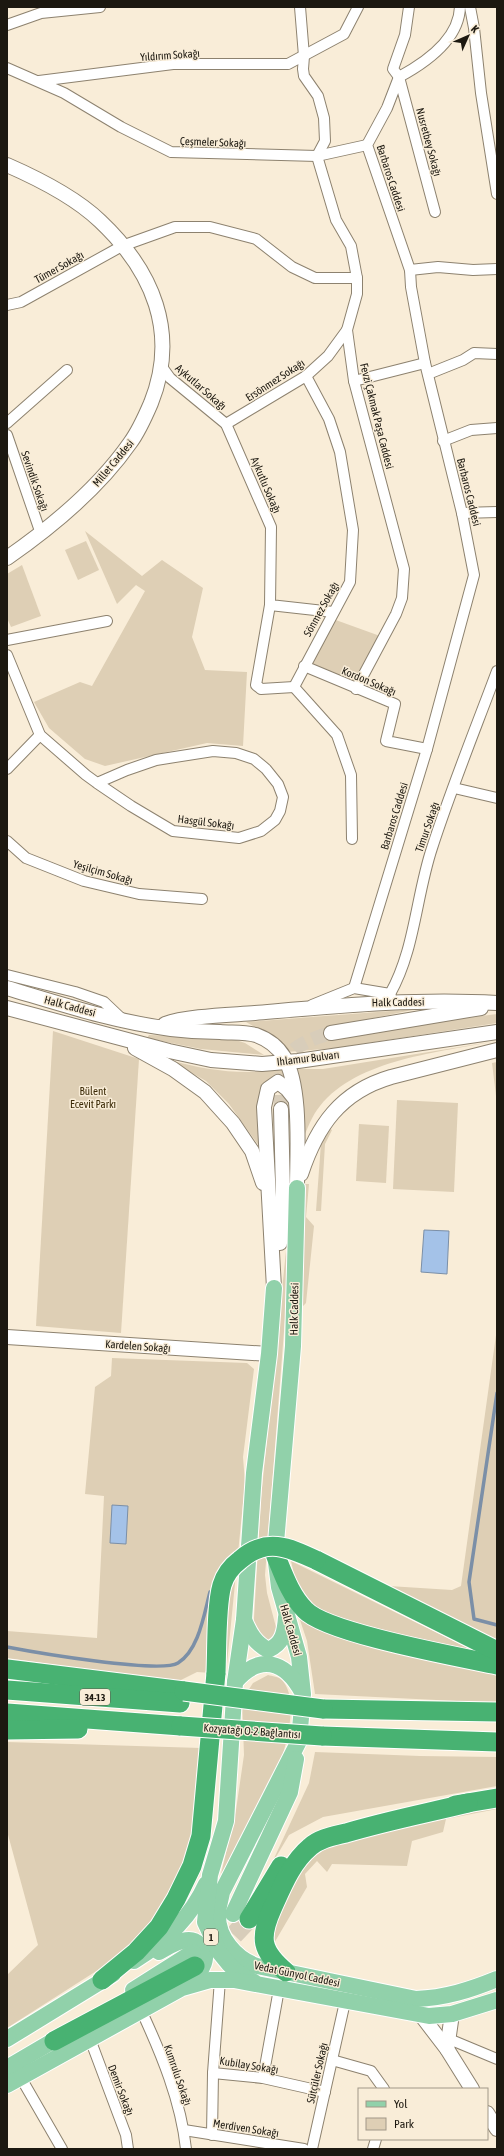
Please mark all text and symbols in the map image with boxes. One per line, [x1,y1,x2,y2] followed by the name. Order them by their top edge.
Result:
[448,16,488,56] north arrow
[469,23,482,36] text: K
[140,47,200,63] street label: Yıldırım Sokağı
[414,107,444,177] street label: Nusretbey Sokağı
[180,135,246,149] street label: Çeşmeler Sokağı
[375,143,407,213] street label: Barbaros Caddesi
[32,249,86,285] street label: Tümer Sokağı
[243,357,307,403] street label: Ersönmez Sokağı
[173,362,229,412] street label: Aykutlar Sokağı
[358,362,396,470] street label: Fevzi Çakmak Paşa Caddesi
[90,437,136,489] street label: Millet Caddesi
[19,449,51,513] street label: Sevindik Sokağı
[249,455,283,515] street label: Aykutlu Sokağı
[455,457,483,527] street label: Barbaros Caddesi
[301,580,341,638] street label: Sönmez Sokağı
[340,664,398,698] street label: Kordon Sokağı
[378,781,410,851] street label: Barbaros Caddesi
[413,800,441,854] street label: Timur Sokağı
[177,813,235,831] street label: Hasgül Sokağı
[72,858,134,886] street label: Yeşilçim Sokağı
[43,993,97,1019] street label: Halk Caddesi
[372,996,424,1008] street label: Halk Caddesi
[276,1048,340,1068] street label: Ihlamur Bulvarı
[70,1085,116,1110] park label: Bülent Ecevit Parkı
[288,1283,300,1335] street label: Halk Caddesi
[105,1338,171,1354] street label: Kardelen Sokağı
[278,1603,304,1657] street label: Halk Caddesi
[80,1689,110,1705] road number: 34-13
[203,1722,301,1740] street label: Kozyatağı O-2 Bağlantısı
[204,1929,218,1945] road number: 1
[253,1959,341,1989] street label: Vedat Günyol Caddesi
[304,2041,330,2105] street label: Sütçüler Sokağı
[162,2043,194,2107] street label: Kumrulu Sokağı
[219,2054,279,2076] street label: Kubilay Sokağı
[106,2063,136,2117] street label: Demir Sokağı
[358,2088,488,2140] legend
[394,2097,408,2111] text: Yol
[212,2117,280,2139] street label: Merdiven Sokağı
[394,2117,415,2131] text: Park

